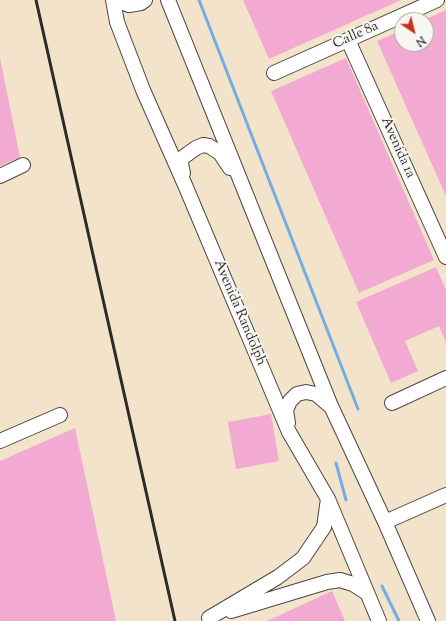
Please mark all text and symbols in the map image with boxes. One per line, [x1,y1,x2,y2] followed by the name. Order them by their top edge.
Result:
[394,12,434,52] north arrow
[331,19,381,53] street label: Calle 8a
[412,32,428,50] text: N
[376,115,418,181] street label: Avenida 1a
[209,258,269,368] street label: Avenida Randolph

